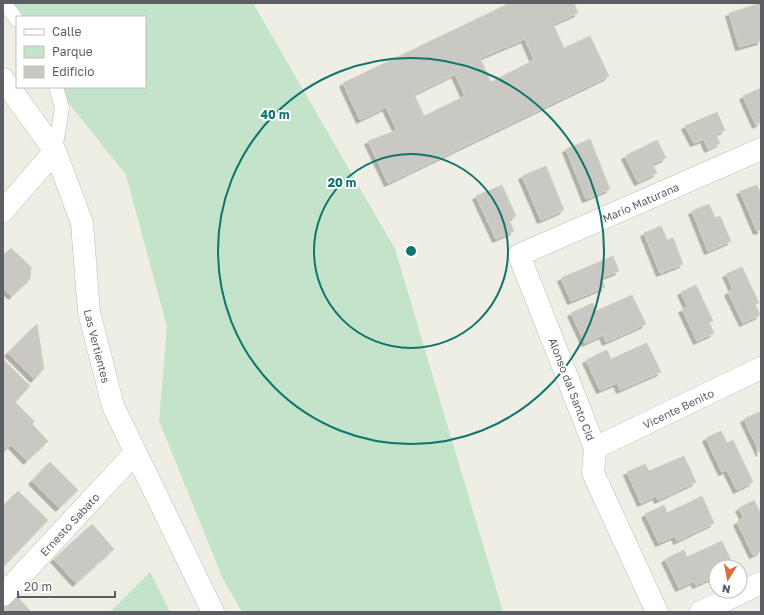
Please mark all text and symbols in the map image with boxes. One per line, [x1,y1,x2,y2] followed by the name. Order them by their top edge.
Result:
[16,16,146,88] legend
[52,24,82,39] text: Calle
[52,44,93,59] text: Parque
[52,64,94,79] text: Edificio
[261,107,289,122] text: 40 m
[328,175,356,190] text: 20 m
[600,179,681,224] street label: Mario Maturana
[404,244,418,258] centre of rings
[82,308,113,384] street label: Las Vertientes
[546,336,598,442] street label: Alonso dal Santo Cid
[640,385,716,431] street label: Vicente Benito
[37,490,102,558] street label: Ernesto Sabato
[708,559,748,599] north arrow
[18,573,115,599] scale bar
[24,579,52,594] text: 20 m
[721,582,731,596] text: N

